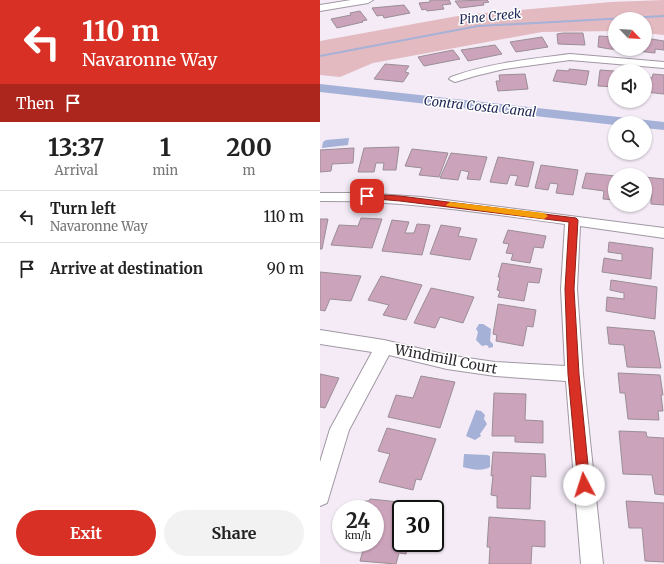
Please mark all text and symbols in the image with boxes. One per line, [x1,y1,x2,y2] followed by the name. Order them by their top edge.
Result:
[458,5,522,28] water label: Pine Creek
[608,12,652,56] north arrow
[608,12,652,212] map controls
[82,13,159,49] text: 110 m
[16,16,68,68] icon: left
[82,48,218,71] text: Navaronne Way
[608,64,652,108] button: sound
[62,92,84,114] icon: arrive
[423,92,537,121] water label: Contra Costa Canal
[16,94,54,113] text: Then
[608,116,652,160] button: search
[48,132,104,163] text: 13:37
[160,132,171,163] text: 1
[226,132,272,163] text: 200
[55,162,98,179] text: Arrival
[152,162,178,179] text: min
[243,162,256,179] text: m
[608,168,652,212] button: layers
[350,179,384,213] pin
[356,185,378,207] icon: arrive
[50,199,116,218] text: Turn left
[16,206,38,228] icon: left
[263,207,304,226] text: 110 m
[50,218,148,235] text: Navaronne Way
[16,258,38,280] icon: arrive
[50,259,203,278] text: Arrive at destination
[267,259,304,278] text: 90 m
[392,340,499,378] street label: Windmill Court
[563,464,605,506] position arrow
[392,500,444,552] speed limit sign: 30
[346,508,370,533] text: 24
[16,510,156,556] button: Exit
[164,510,304,556] button: Share
[345,529,371,542] text: km/h

